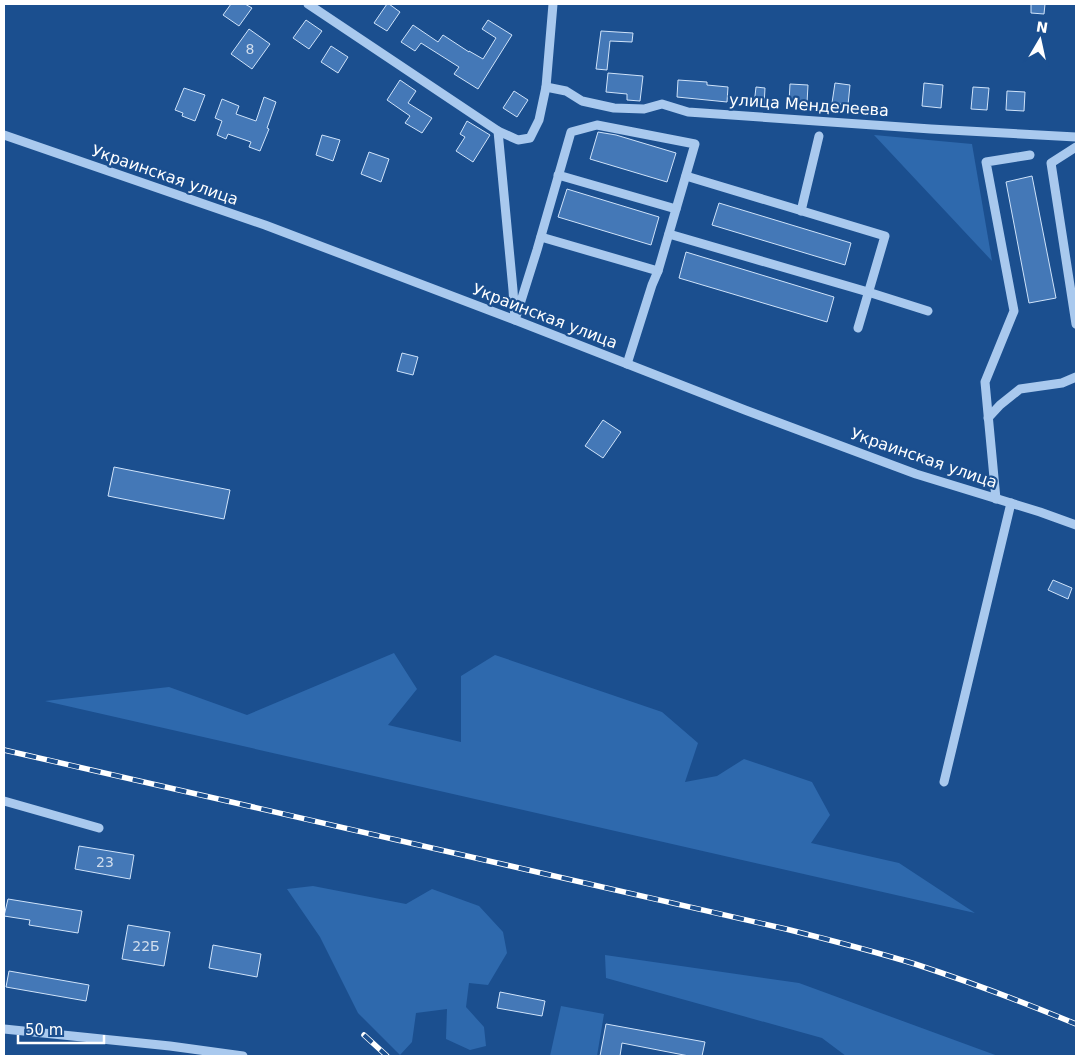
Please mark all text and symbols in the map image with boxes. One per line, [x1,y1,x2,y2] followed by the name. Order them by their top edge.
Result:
[1015,15,1065,65] north arrow
[1035,18,1049,36] text: N
[246,41,254,57] house number: 8
[729,90,889,120] street label: улица Менделеева
[89,141,241,209] street label: Украинская улица
[470,280,620,352] street label: Украинская улица
[848,424,1000,492] street label: Украинская улица
[96,854,114,870] house number: 23
[132,938,160,954] house number: 22Б
[18,1012,104,1044] scale bar
[25,1021,63,1039] text: 50 m

